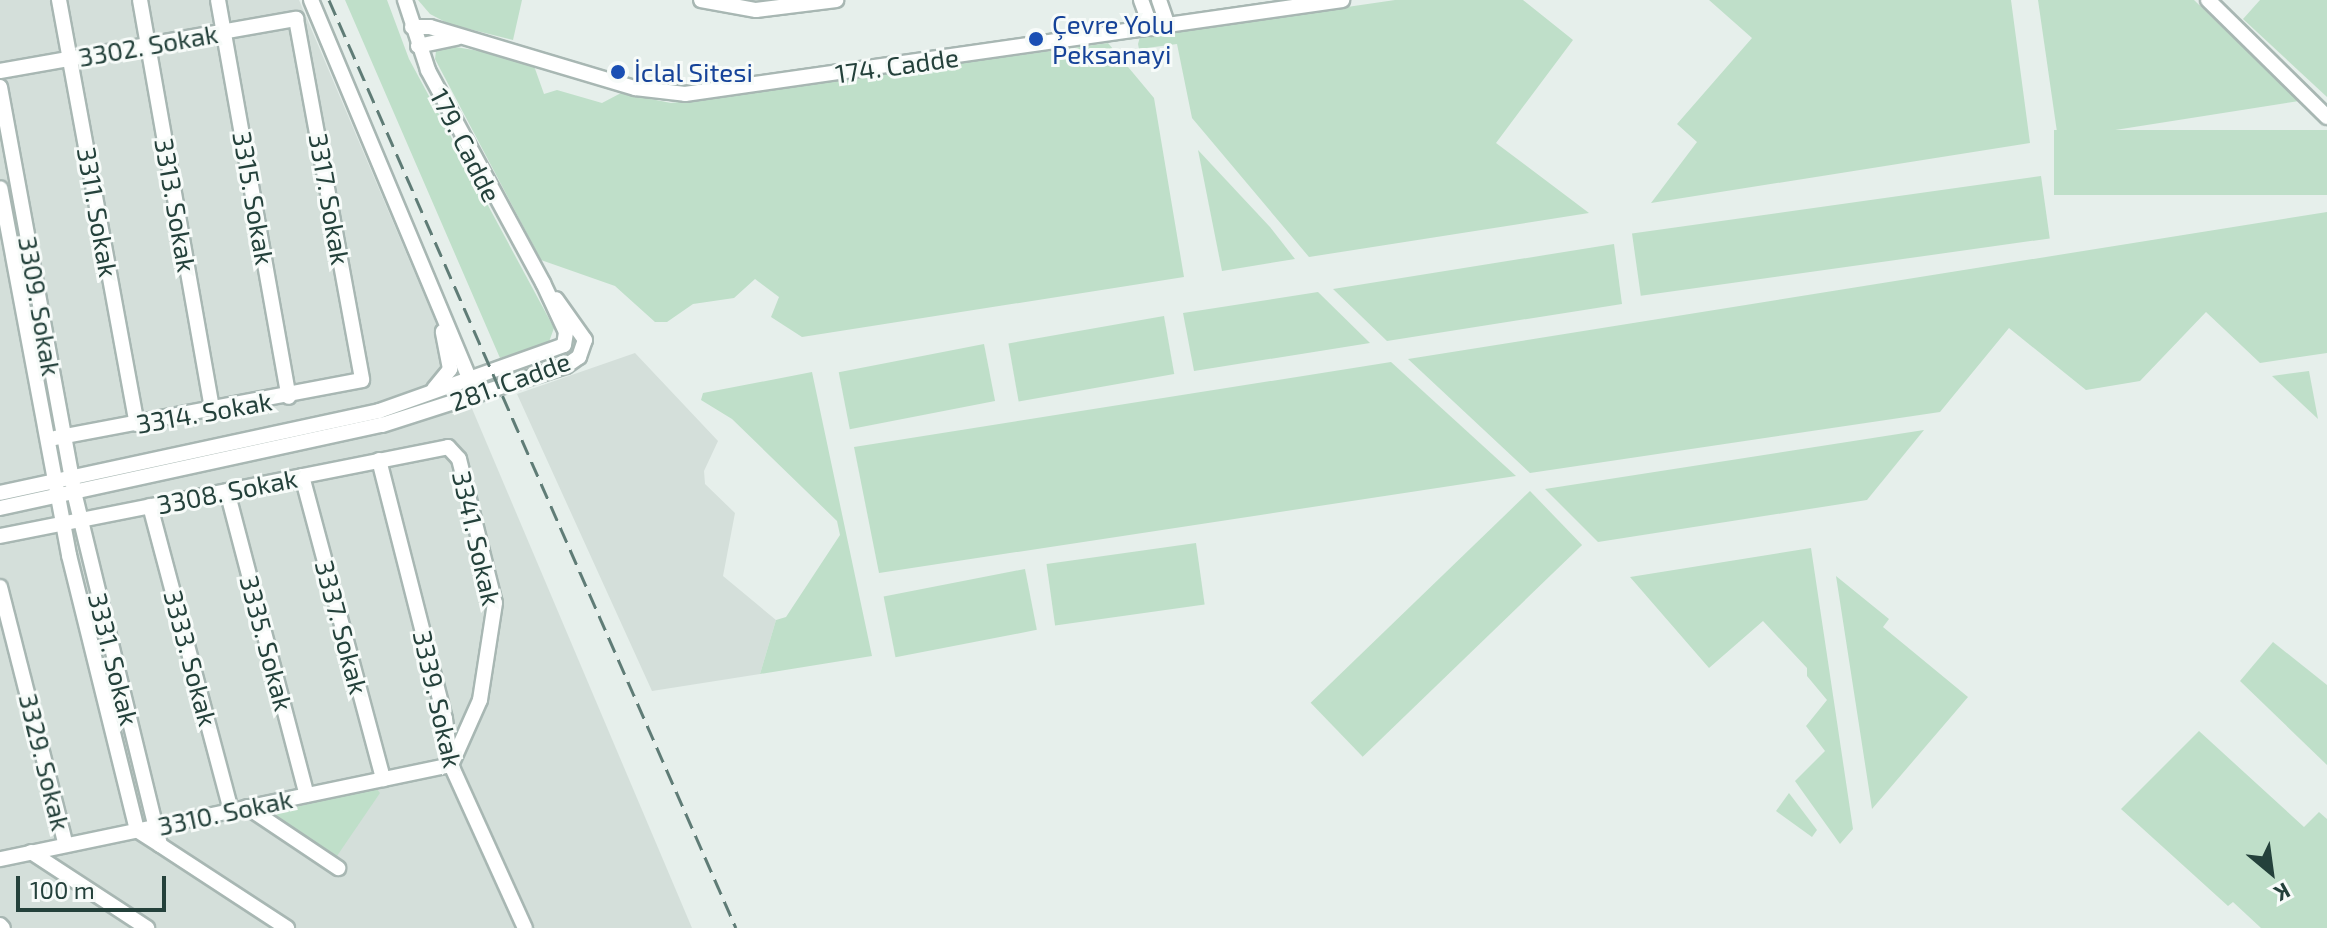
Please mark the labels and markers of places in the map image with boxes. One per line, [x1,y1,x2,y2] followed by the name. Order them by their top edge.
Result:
[1052,8,1175,70] place label: Çevre Yolu Peksanayi
[1027,30,1045,48] marker: Çevre Yolu Peksanayi
[634,56,754,88] place label: İclal Sitesi
[609,63,627,81] marker: İclal Sitesi

